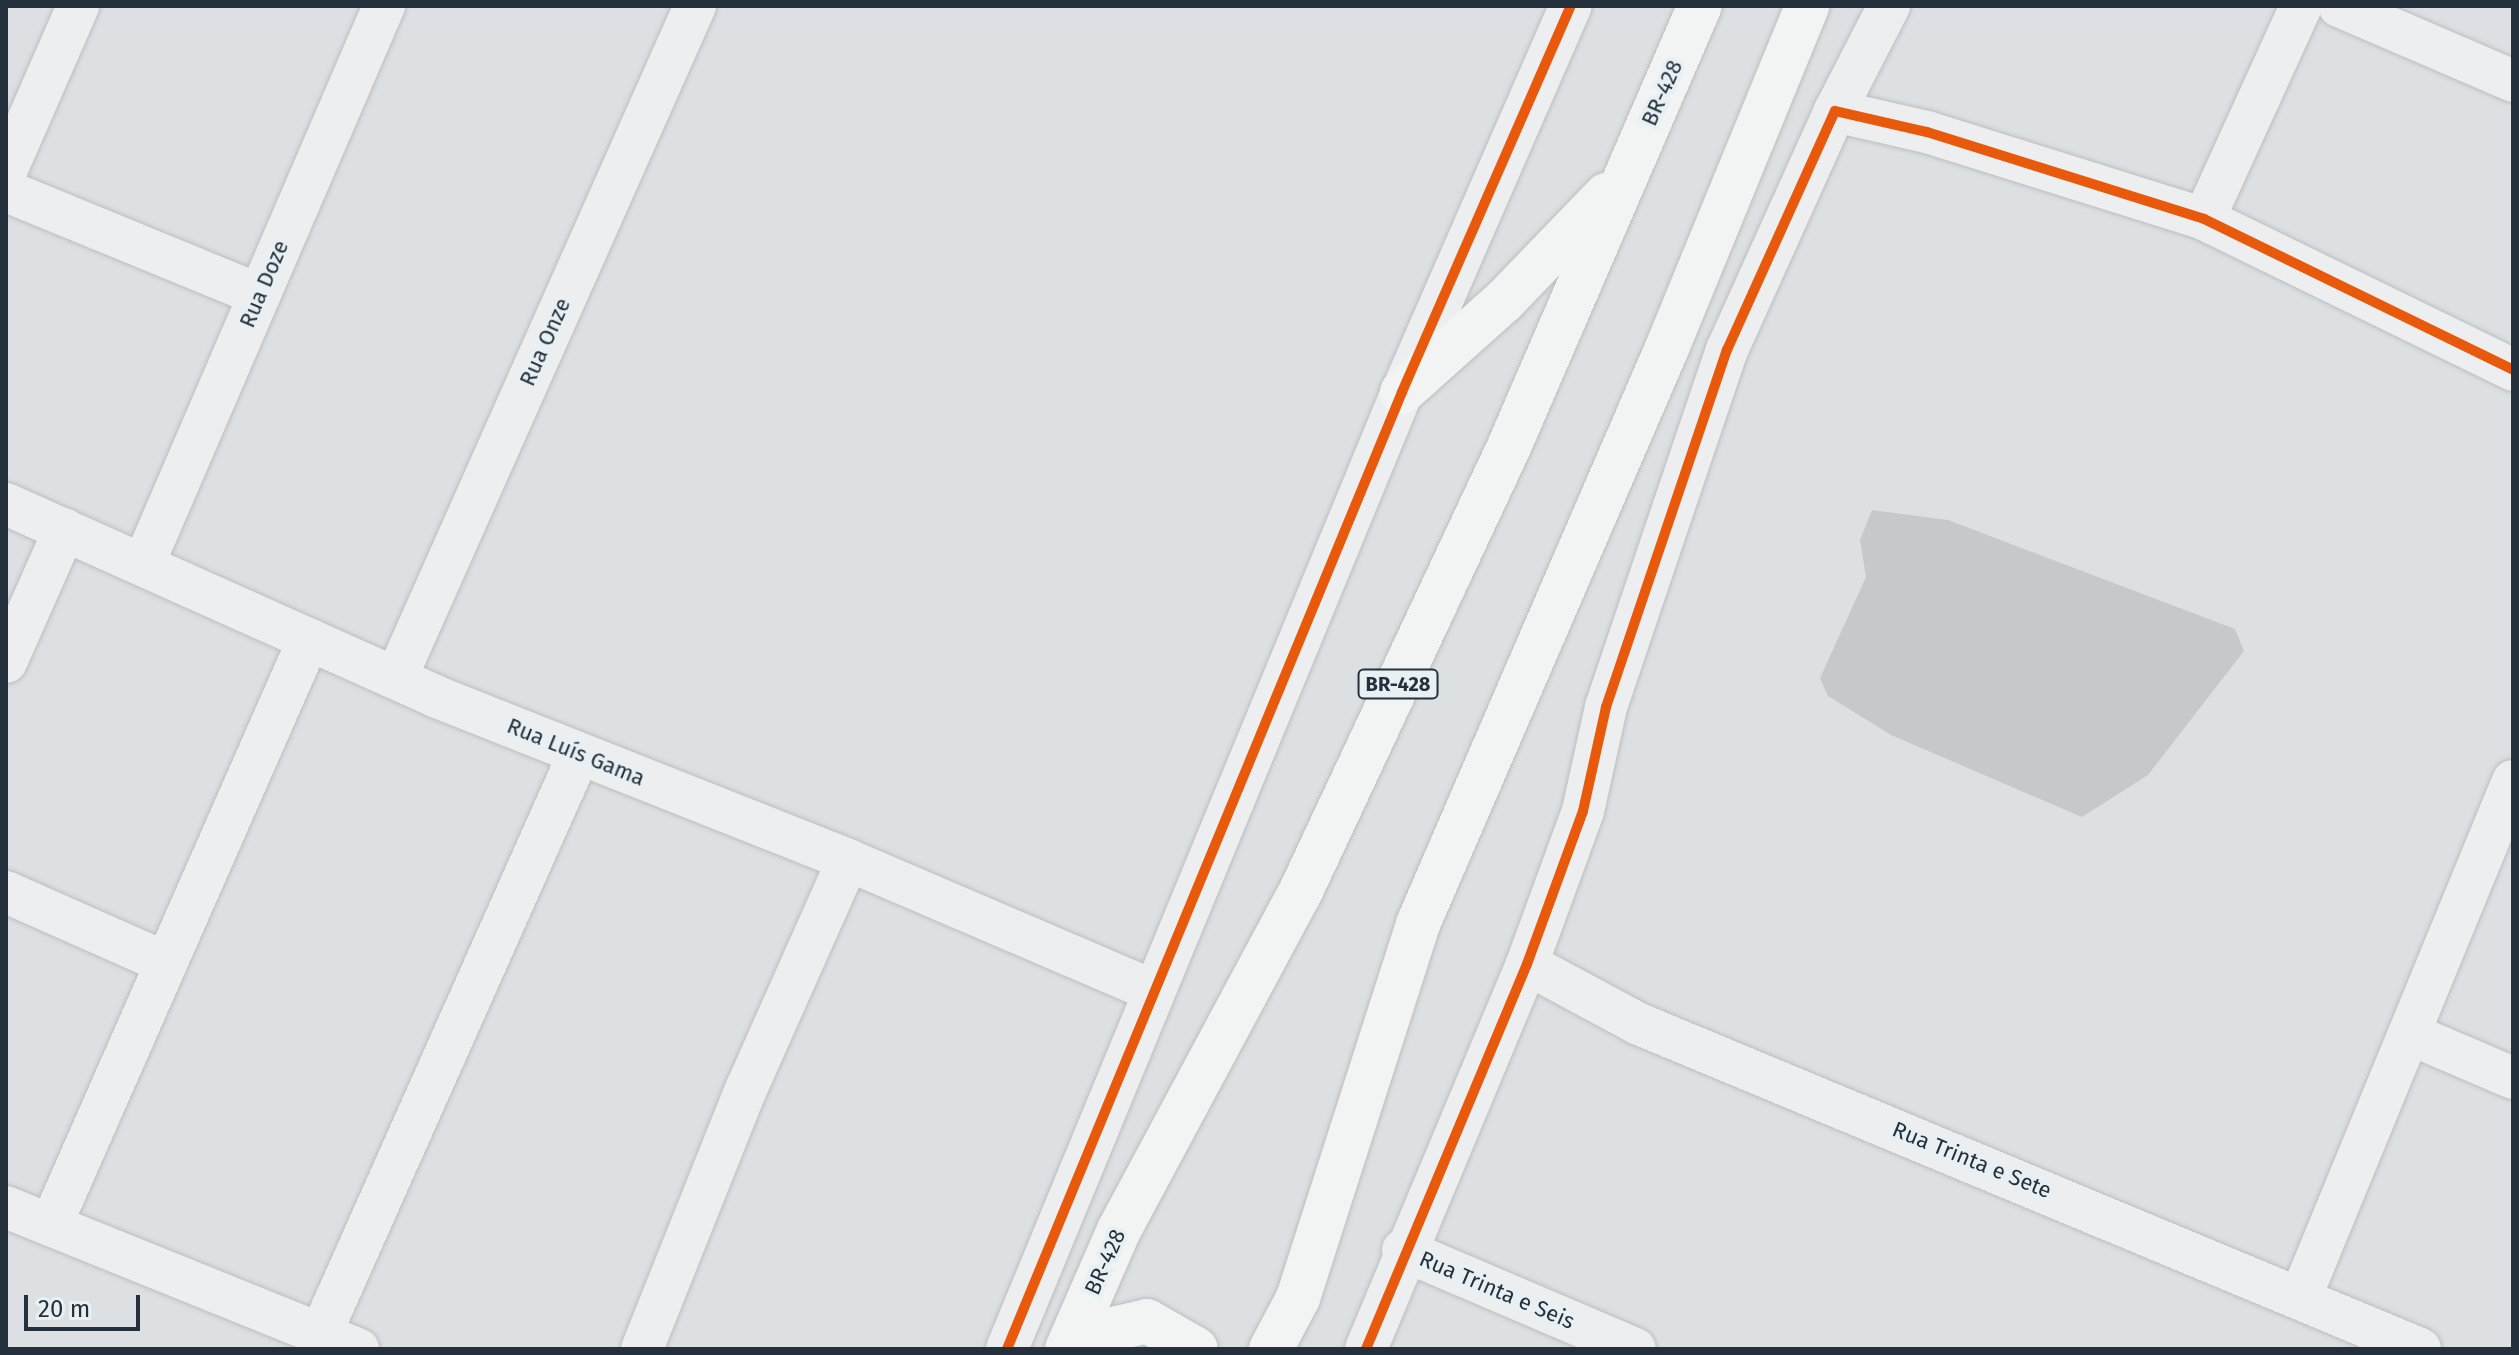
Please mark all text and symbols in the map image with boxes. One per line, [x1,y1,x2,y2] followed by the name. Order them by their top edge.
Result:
[1636,56,1688,130] street label: BR-428
[234,236,294,332] street label: Rua Doze
[514,294,576,390] street label: Rua Onze
[1356,668,1440,700] road number: BR-428
[503,712,649,792] street label: Rua Luís Gama
[1889,1116,2055,1204] street label: Rua Trinta e Sete
[1079,1225,1131,1299] street label: BR-428
[1415,1245,1579,1335] street label: Rua Trinta e Seis
[28,1279,144,1329] scale bar
[38,1295,90,1323] text: 20 m

